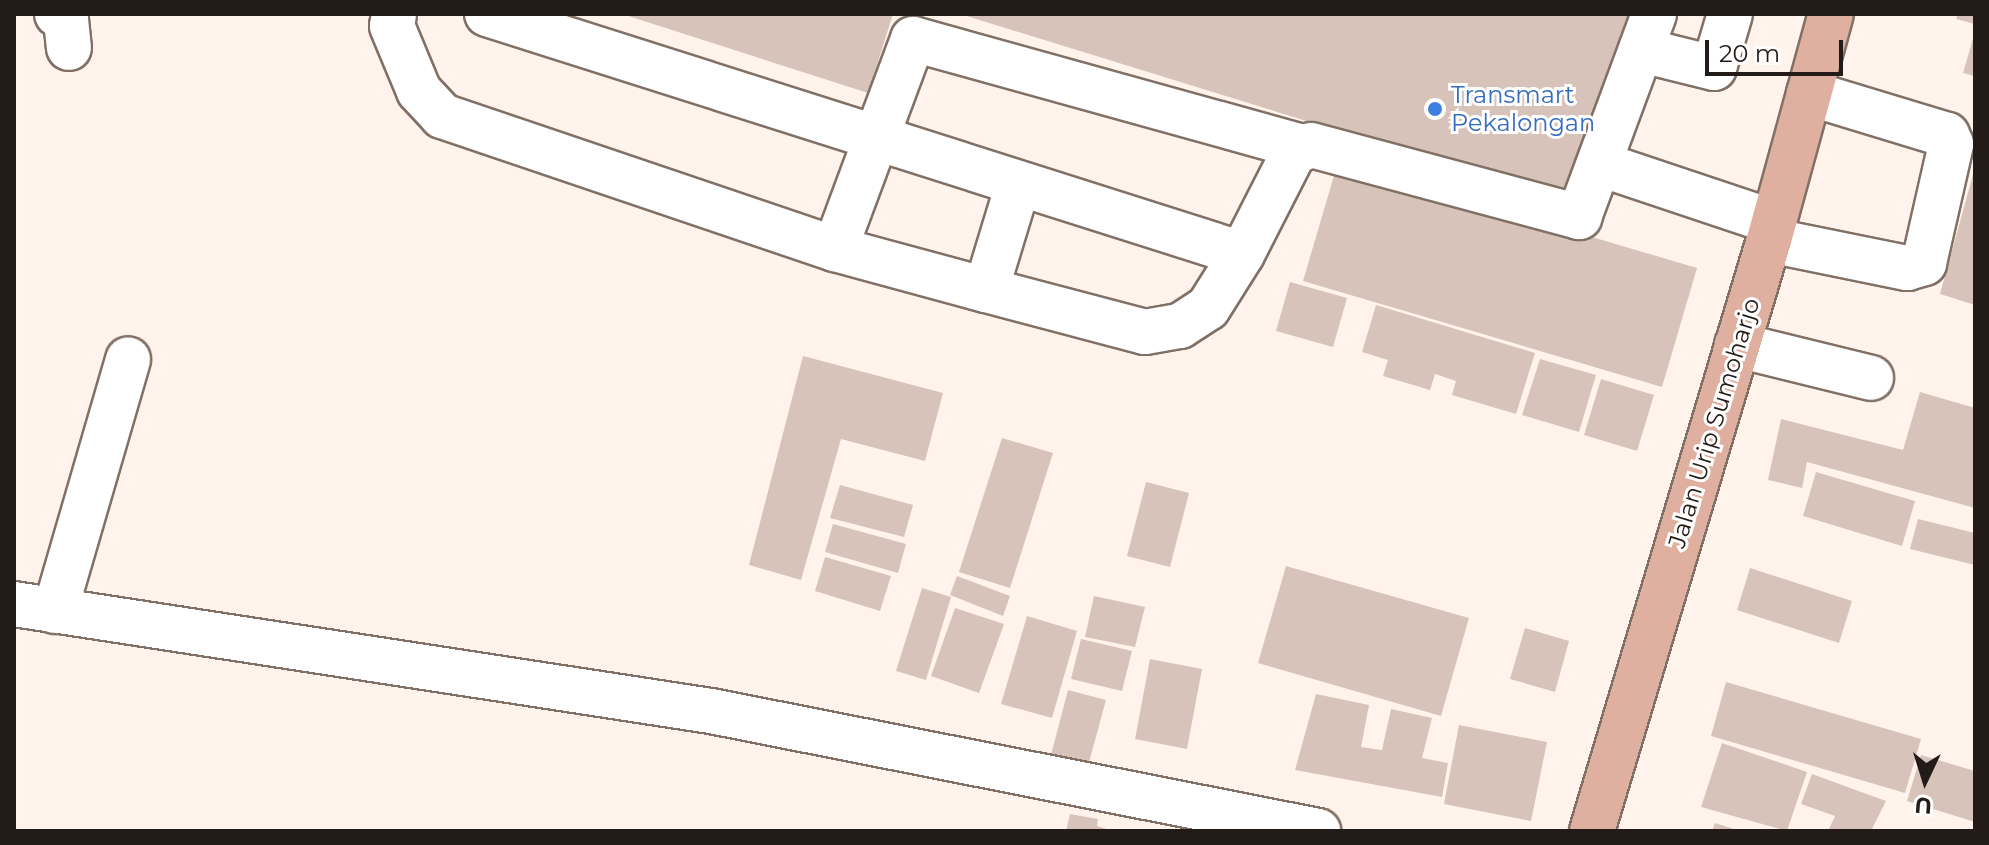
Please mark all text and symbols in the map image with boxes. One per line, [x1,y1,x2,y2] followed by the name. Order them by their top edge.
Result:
[1709,24,1847,74] scale bar
[1719,39,1780,68] text: 20 m
[1451,81,1595,137] place label: Transmart Pekalongan
[1426,100,1444,118] marker: Transmart Pekalongan
[1662,295,1766,551] street label: Jalan Urip Sumoharjo
[1885,741,1965,821] north arrow
[1914,791,1933,820] text: U

